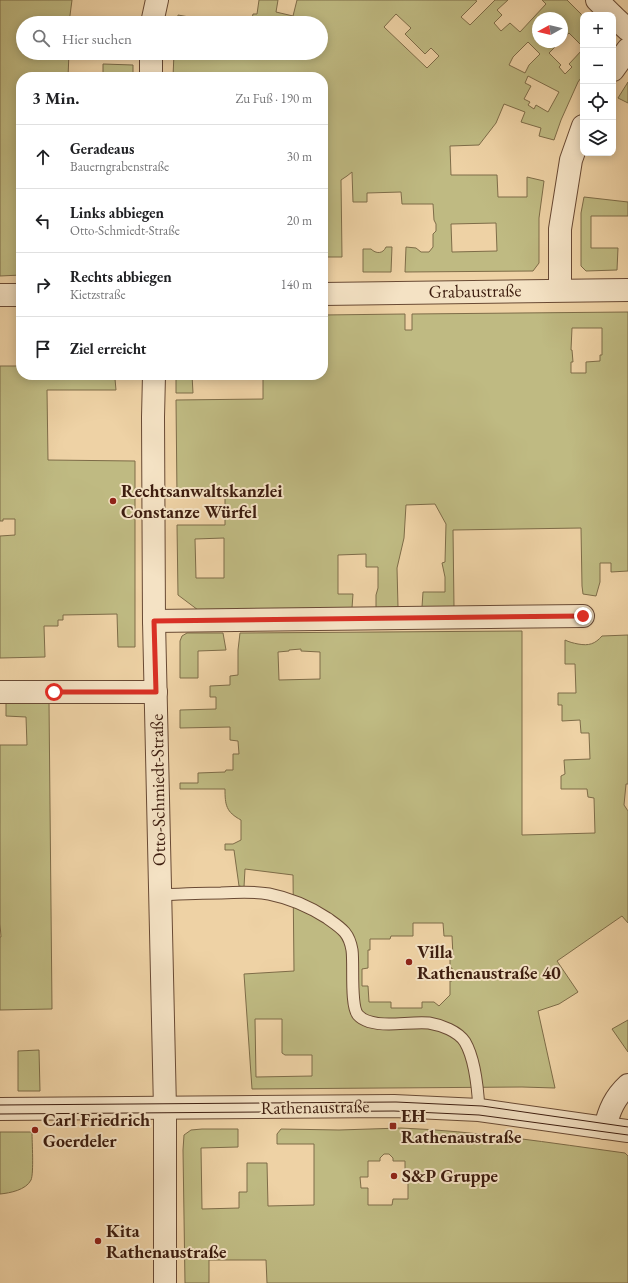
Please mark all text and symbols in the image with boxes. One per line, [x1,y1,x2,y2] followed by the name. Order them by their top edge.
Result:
[532,12,568,48] north arrow
[580,12,616,156] map controls
[580,12,616,48] button: +
[16,16,328,60] search box
[30,27,52,49] icon: search
[62,29,132,48] text: Hier suchen
[580,48,616,84] button: −
[580,84,616,120] button: locate
[32,87,79,109] text: 3 Min.
[235,90,312,107] text: Zu Fuß · 190 m
[580,120,616,156] button: layers
[70,139,134,158] text: Geradeaus
[32,146,54,168] icon: ahead
[287,148,312,165] text: 30 m
[70,158,169,175] text: Bauerngrabenstraße
[70,203,164,222] text: Links abbiegen
[32,210,54,232] icon: left
[287,212,312,229] text: 20 m
[70,222,180,239] text: Otto-Schmiedt-Straße
[70,267,172,286] text: Rechts abbiegen
[32,274,54,296] icon: right
[281,276,312,293] text: 140 m
[428,278,522,303] street label: Grabaustraße
[70,286,126,303] text: Kietzstraße
[32,338,54,360] icon: arrive
[70,339,146,358] text: Ziel erreicht
[121,479,283,523] place label: Rechtsanwaltskanzlei Constanze Würfel
[108,496,118,506] marker: Rechtsanwaltskanzlei Constanze Würfel
[574,607,592,625] route end
[45,683,63,701] route start
[145,714,170,866] street label: Otto-Schmiedt-Straße
[417,940,561,984] place label: Villa Rathenaustraße 40
[404,957,414,967] marker: Villa Rathenaustraße 40
[260,1094,370,1119] street label: Rathenaustraße
[401,1104,522,1148] place label: EH Rathenaustraße
[43,1108,150,1152] place label: Carl Friedrich Goerdeler
[388,1121,398,1131] marker: EH Rathenaustraße
[30,1125,40,1135] marker: Carl Friedrich Goerdeler
[402,1164,498,1187] place label: S&P Gruppe
[389,1171,399,1181] marker: S&P Gruppe
[106,1219,227,1263] place label: Kita Rathenaustraße
[93,1236,103,1246] marker: Kita Rathenaustraße

